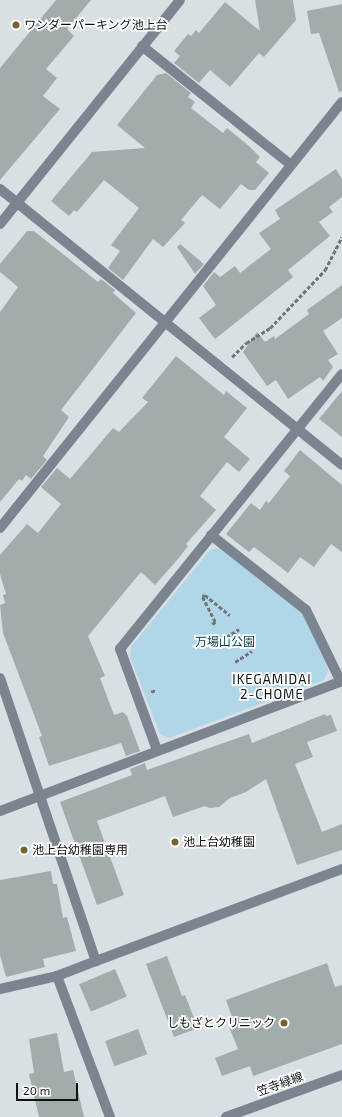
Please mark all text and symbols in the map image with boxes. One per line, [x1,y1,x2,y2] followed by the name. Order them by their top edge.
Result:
[24,18,168,32] place label: ワンダーパーキング池上台
[11,20,21,30] marker: ワンダーパーキング池上台
[195,635,255,649] park label: 万場山公園
[232,672,312,703] district label: IKEGAMIDAI 2-CHOME
[183,835,255,849] place label: 池上台幼稚園
[170,837,180,847] marker: 池上台幼稚園
[32,843,128,857] place label: 池上台幼稚園専用
[19,845,29,855] marker: 池上台幼稚園専用
[167,1016,275,1030] place label: しもざとクリニック
[278,1017,290,1029] marker: しもざとクリニック
[255,1069,305,1099] street label: 笠寺緑線
[18,1075,80,1101] scale bar
[23,1083,50,1097] text: 20 m

